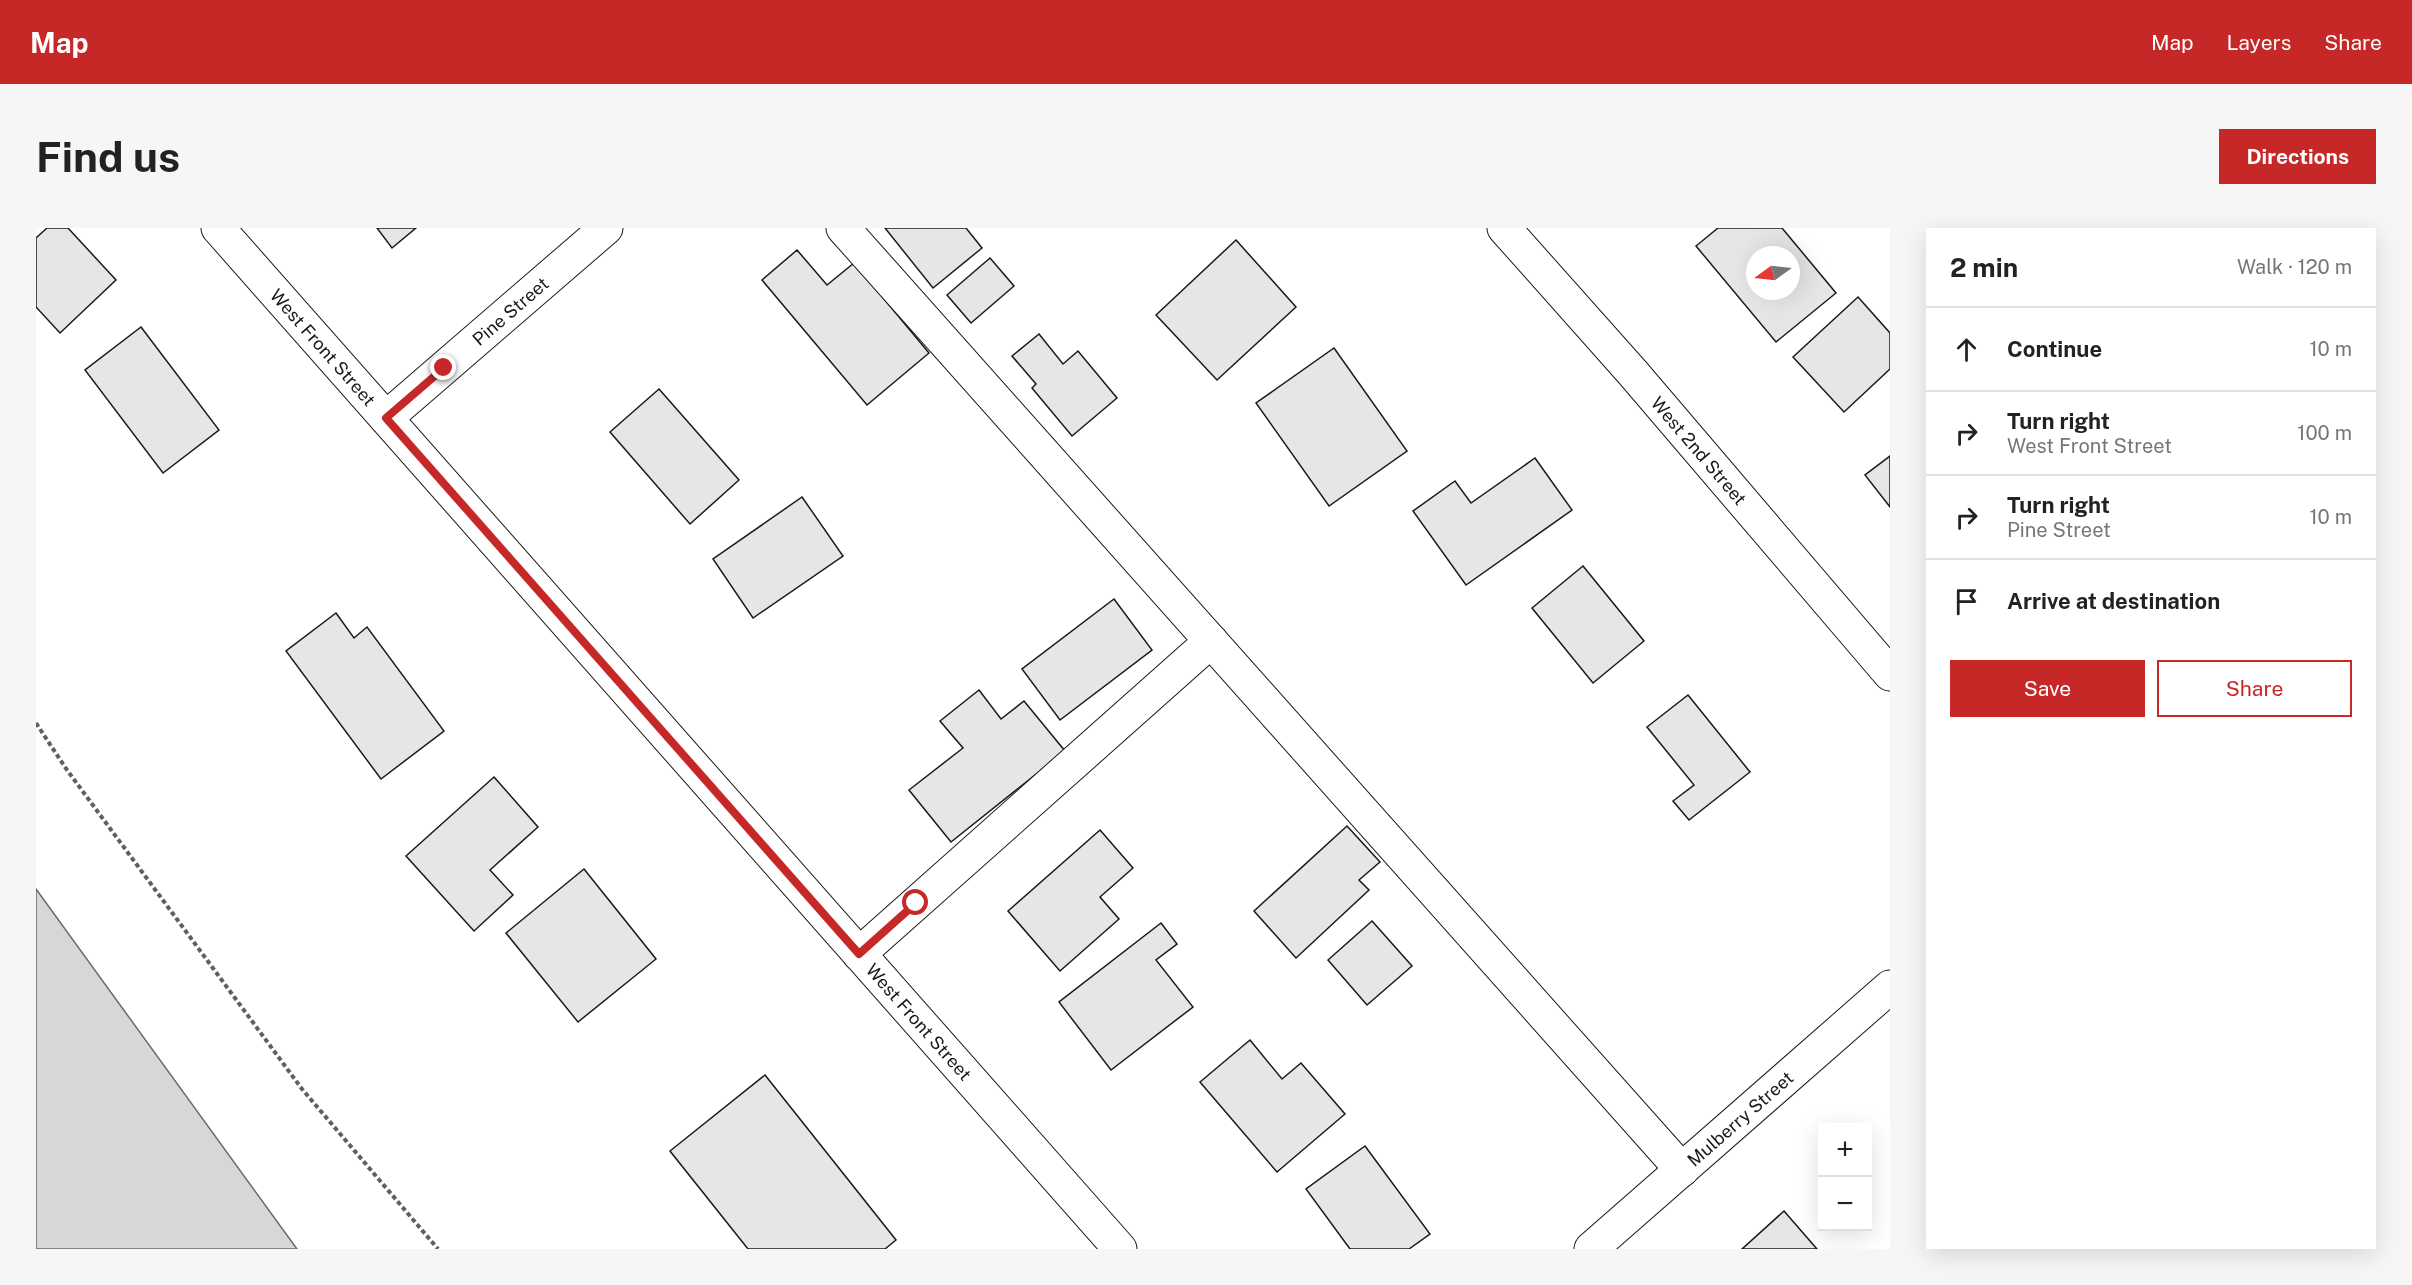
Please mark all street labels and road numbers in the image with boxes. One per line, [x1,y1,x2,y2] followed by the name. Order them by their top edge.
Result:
[468,272,552,349] street label: Pine Street
[266,285,380,410] street label: West Front Street
[1647,392,1751,509] street label: West 2nd Street
[862,959,976,1084] street label: West Front Street
[1683,1067,1797,1170] street label: Mulberry Street

